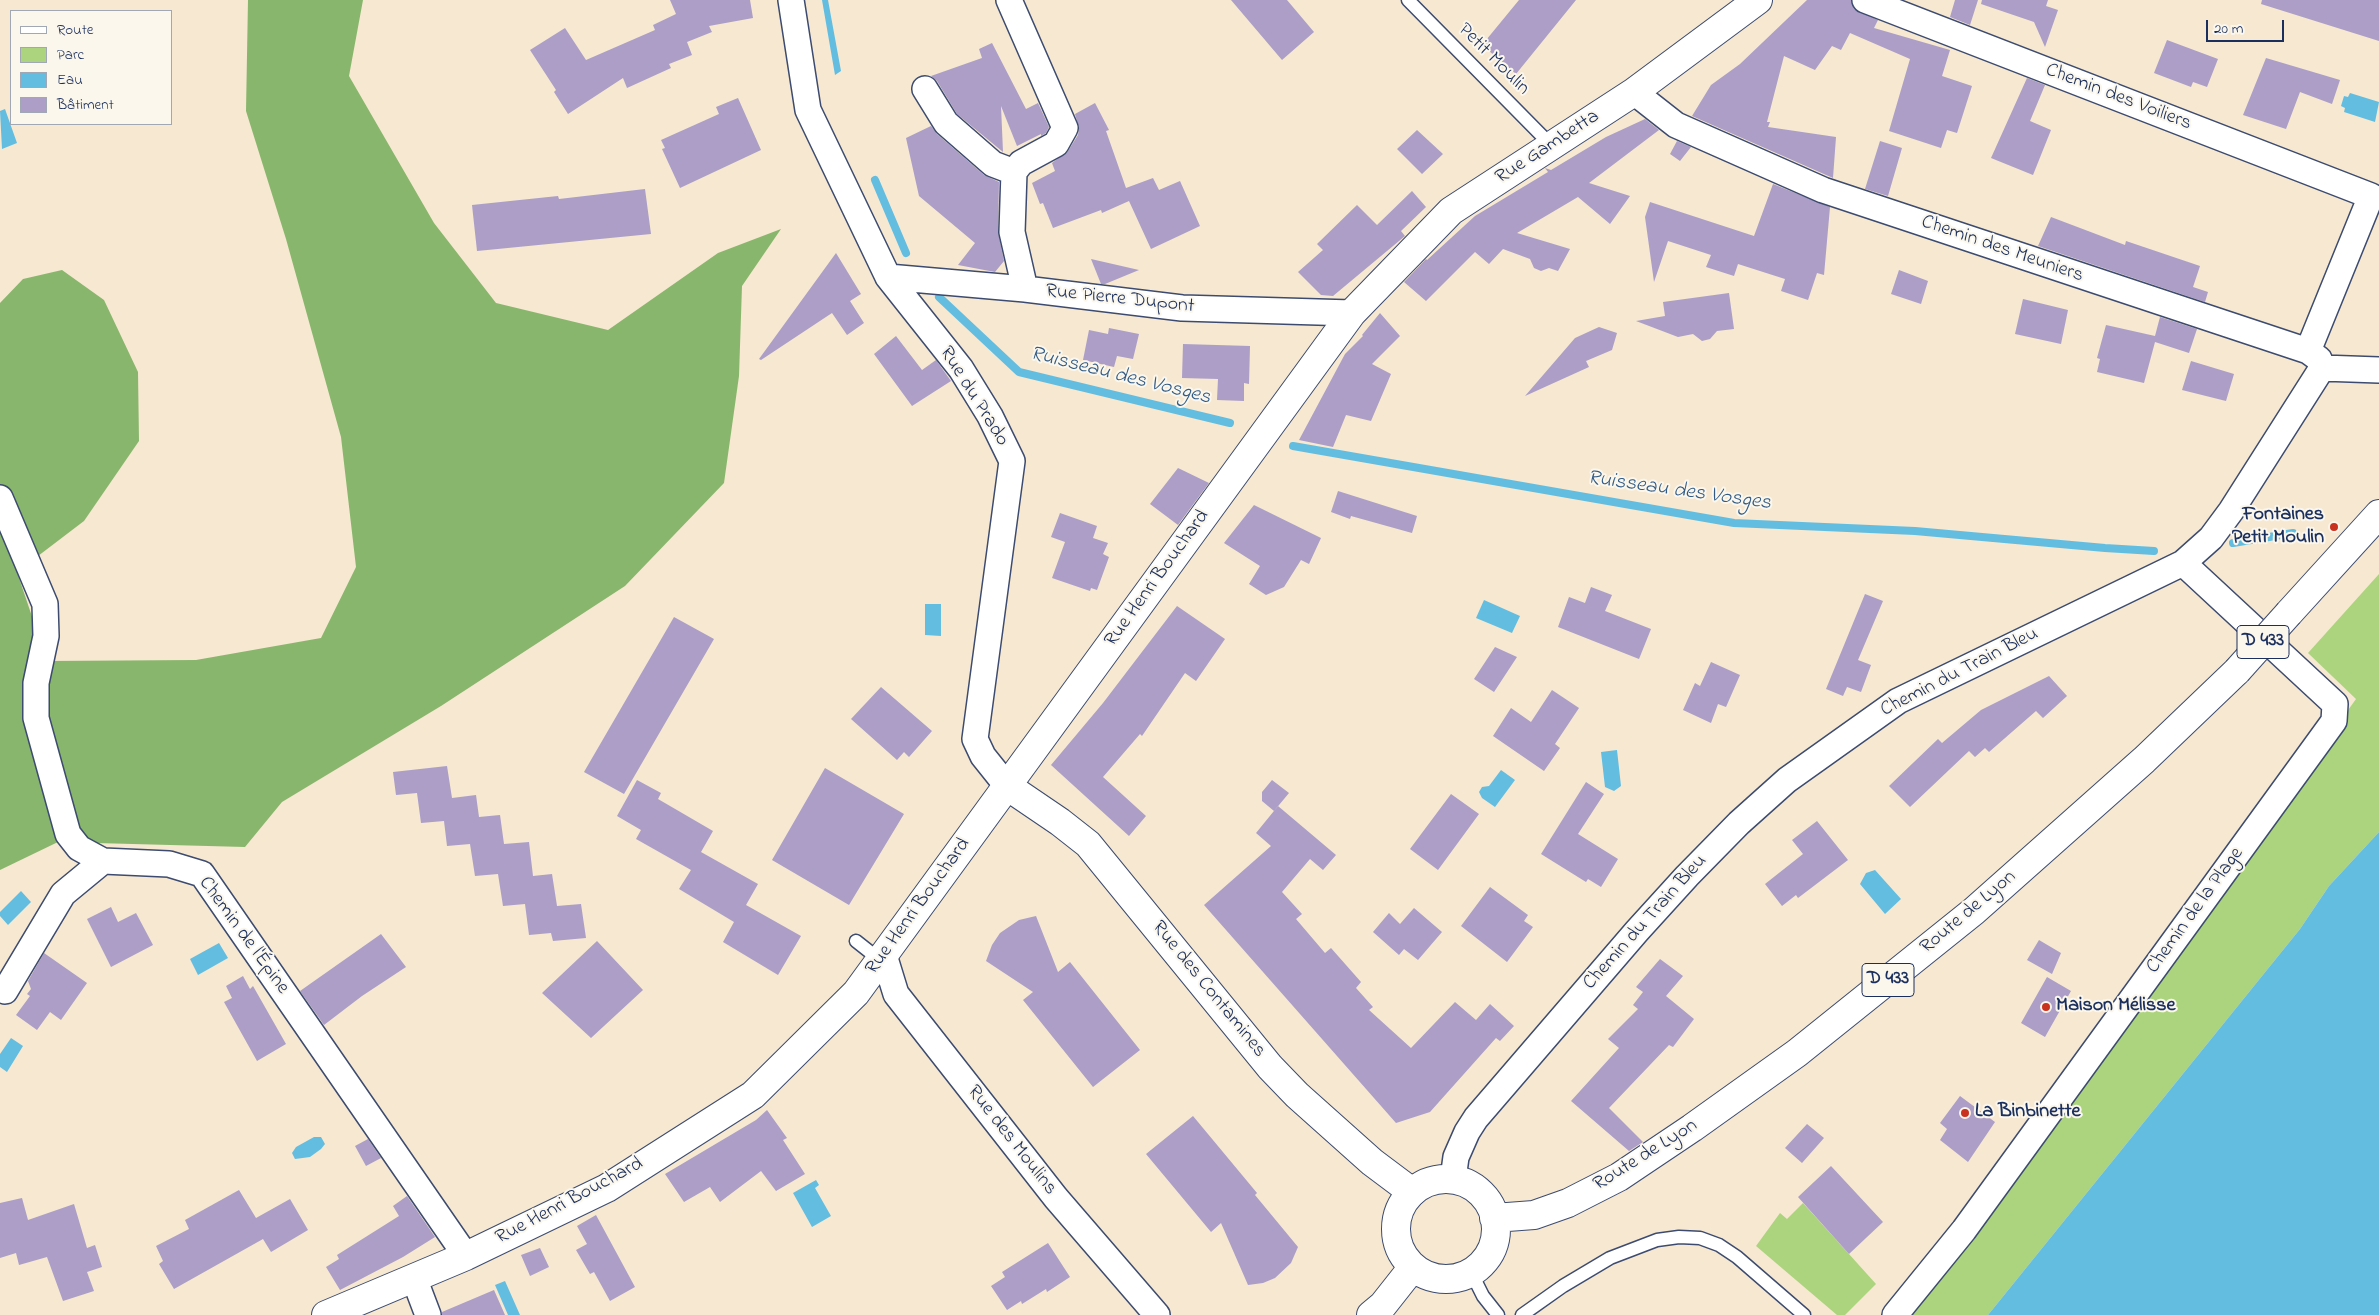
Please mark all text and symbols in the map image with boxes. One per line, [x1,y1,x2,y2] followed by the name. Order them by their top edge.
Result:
[10,10,172,125] legend
[2209,10,2286,42] scale bar
[2214,18,2243,40] text: 20 m
[57,19,93,41] text: Route
[1452,19,1534,101] street label: Petit Moulin
[57,44,84,66] text: Parc
[2042,59,2194,137] street label: Chemin des Voiliers
[57,69,83,91] text: Eau
[57,94,114,116] text: Bâtiment
[1492,106,1604,190] street label: Rue Gambetta
[1918,211,2086,289] street label: Chemin des Meuniers
[1044,280,1196,320] street label: Rue Pierre Dupont
[1027,342,1213,412] water label: Ruisseau des Vosges
[933,343,1013,451] street label: Rue du Prado
[1586,467,1772,517] water label: Ruisseau des Vosges
[2232,504,2324,551] place label: Fontaines Petit Moulin
[1100,506,1216,652] street label: Rue Henri Bouchard
[2328,521,2340,533] marker: Fontaines Petit Moulin
[1877,623,2043,723] street label: Chemin du Train Bleu
[2237,626,2289,659] road number: D 433
[861,834,977,980] street label: Rue Henri Bouchard
[2142,843,2250,979] street label: Chemin de la Plage
[1579,850,1713,996] street label: Chemin du Train Bleu
[1916,866,2022,960] street label: Route de Lyon
[192,873,294,999] street label: Chemin de l'Épine
[1146,917,1270,1063] street label: Rue des Contamines
[1862,964,1914,996] road number: D 433
[2056,995,2175,1019] place label: Maison Mélisse
[2040,1001,2052,1013] marker: Maison Mélisse
[961,1081,1061,1201] street label: Rue des Moulins
[1975,1101,2080,1125] place label: La Binbinette
[1959,1107,1971,1119] marker: La Binbinette
[1590,1115,1702,1197] street label: Route de Lyon
[492,1153,648,1251] street label: Rue Henri Bouchard

